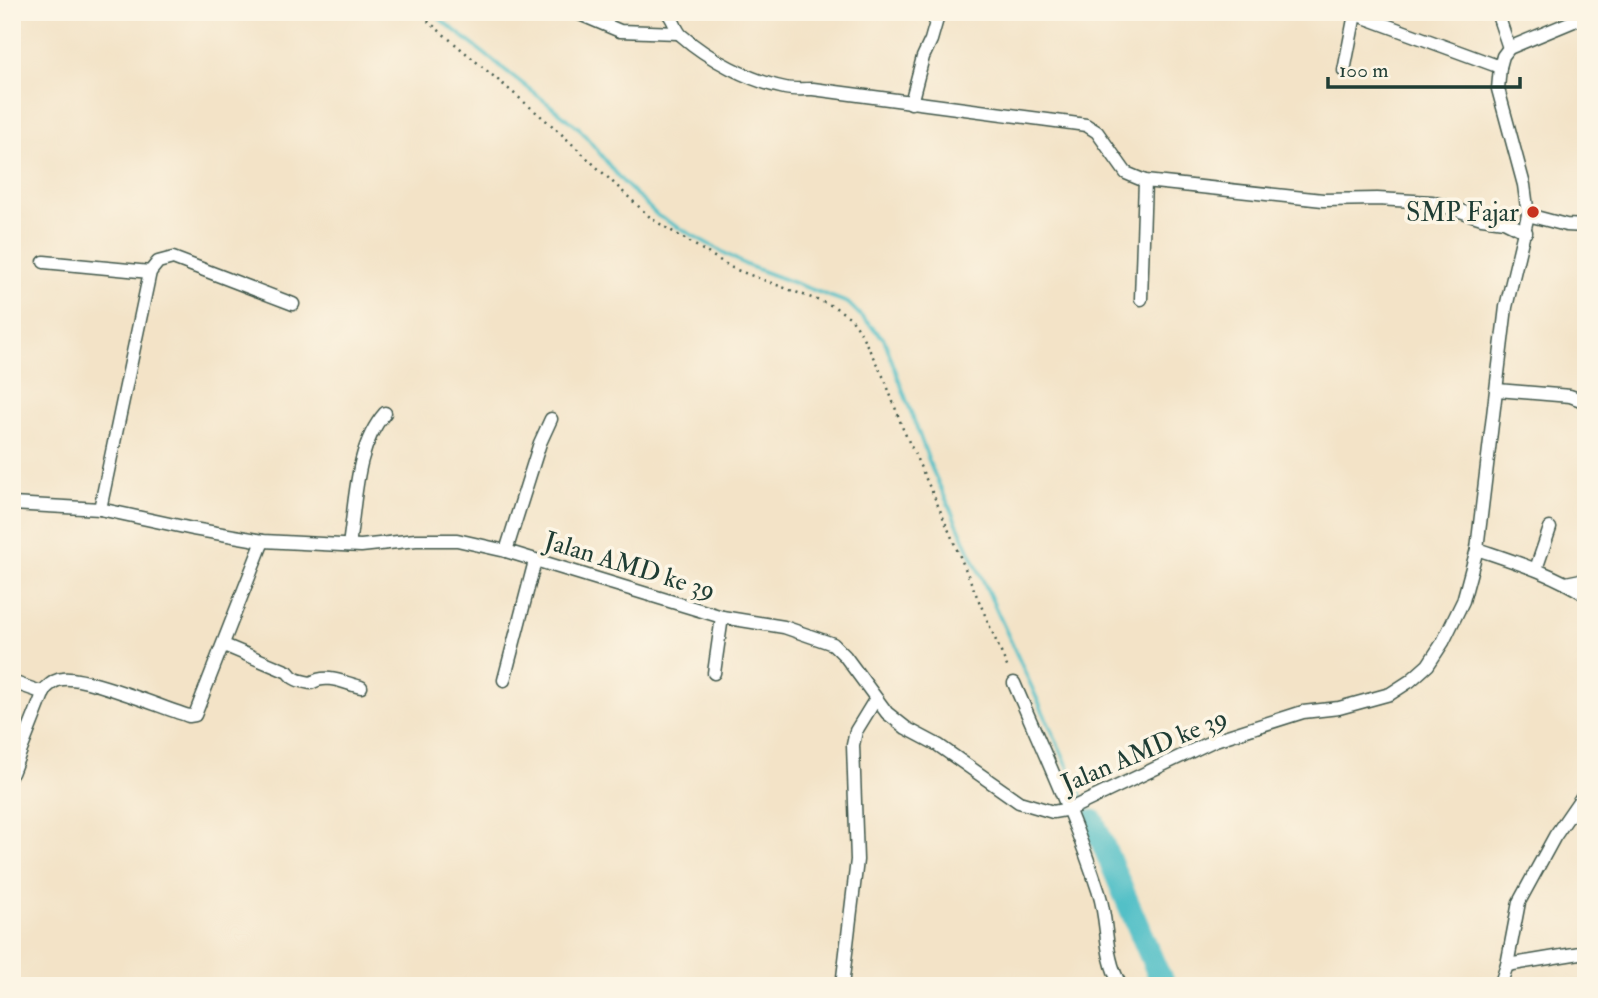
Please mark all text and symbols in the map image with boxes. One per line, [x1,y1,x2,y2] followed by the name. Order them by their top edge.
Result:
[1328,46,1521,90] scale bar
[1339,57,1389,84] text: 100 m
[1406,197,1519,229] place label: SMP Fajar
[1525,204,1541,220] marker: SMP Fajar
[539,525,719,607] street label: Jalan AMD ke 39
[1056,702,1232,801] street label: Jalan AMD ke 39

